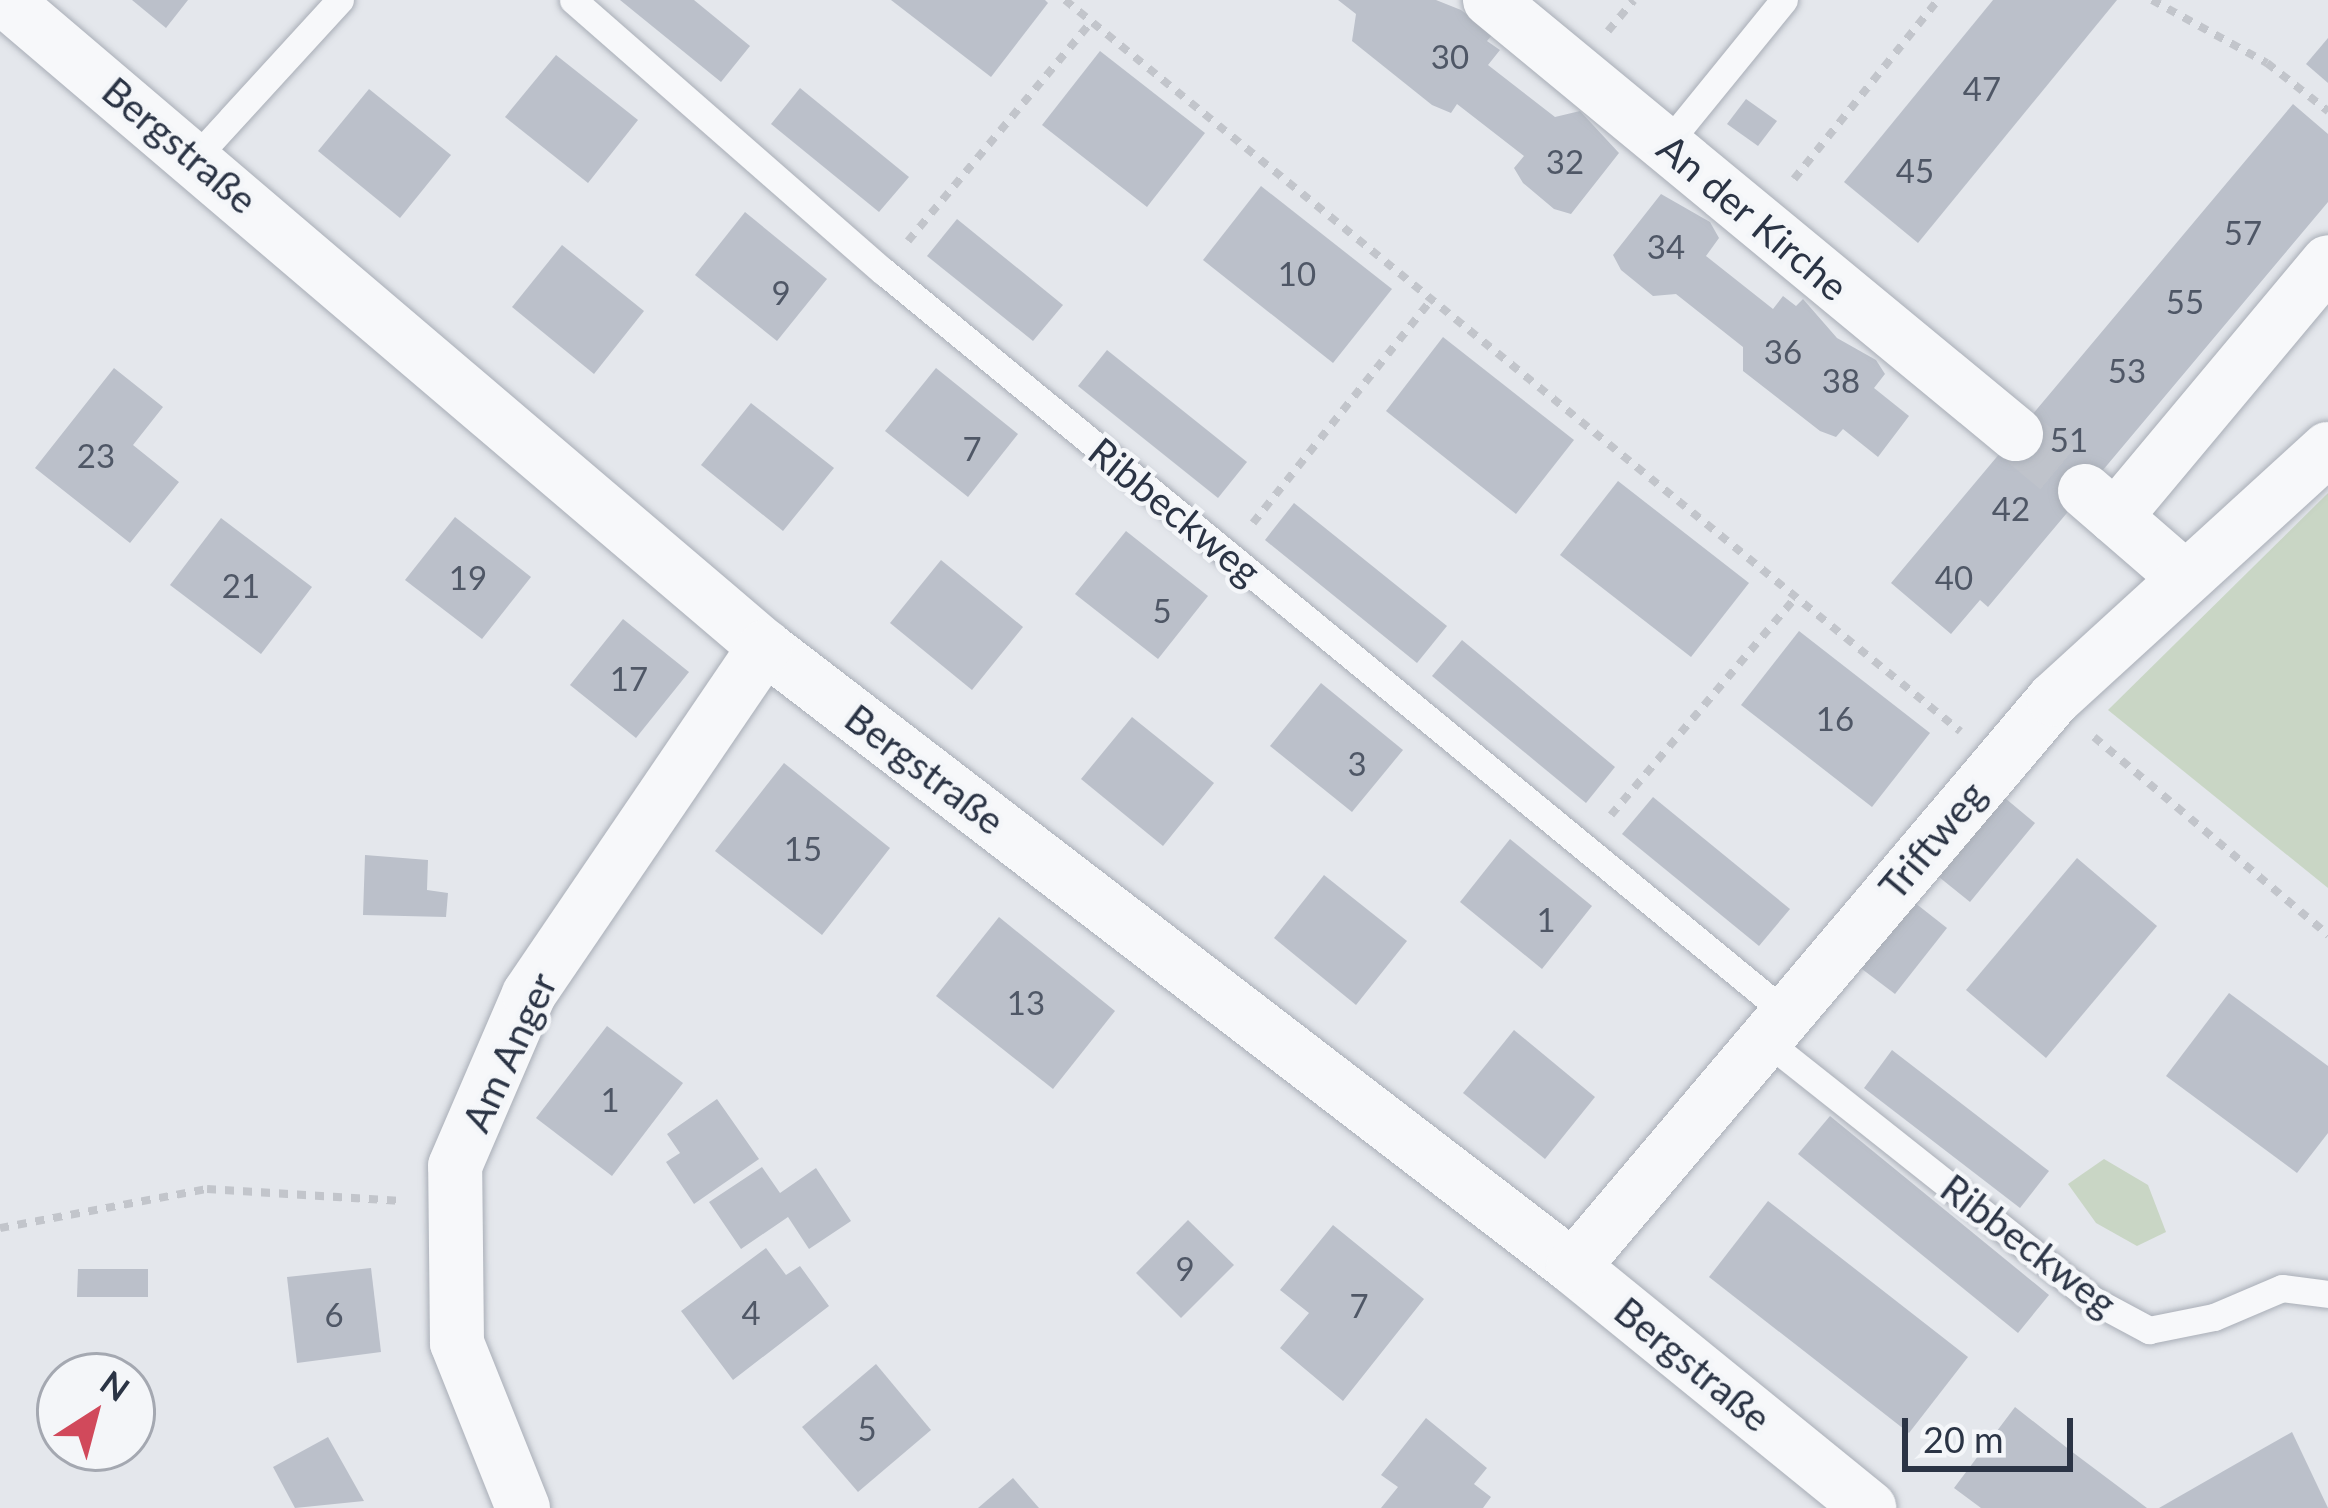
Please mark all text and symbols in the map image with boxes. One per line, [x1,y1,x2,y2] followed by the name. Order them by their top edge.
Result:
[1431,37,1469,77] house number: 30
[93,67,267,223] street label: Bergstraße
[1963,69,2001,109] house number: 47
[1648,124,1858,310] street label: An der Kirche
[1546,142,1584,182] house number: 32
[1896,151,1934,191] house number: 45
[2224,213,2262,253] house number: 57
[1647,227,1685,267] house number: 34
[1278,254,1316,294] house number: 10
[771,273,791,313] house number: 9
[2166,282,2204,322] house number: 55
[1764,332,1802,372] house number: 36
[2108,351,2146,391] house number: 53
[1822,361,1860,401] house number: 38
[2050,420,2088,460] house number: 51
[1080,428,1270,594] street label: Ribbeckweg
[962,429,982,469] house number: 7
[77,436,115,476] house number: 23
[1992,489,2030,529] house number: 42
[449,558,487,598] house number: 19
[1935,558,1973,598] house number: 40
[222,566,260,606] house number: 21
[1152,591,1172,631] house number: 5
[610,659,648,699] house number: 17
[836,694,1014,844] street label: Bergstraße
[1816,699,1854,739] house number: 16
[1347,744,1367,784] house number: 3
[1869,771,1995,909] street label: Triftweg
[784,829,822,869] house number: 15
[1536,900,1556,940] house number: 1
[452,965,566,1139] street label: Am Anger
[1007,983,1045,1023] house number: 13
[600,1080,620,1120] house number: 1
[1932,1164,2126,1326] street label: Ribbeckweg
[1175,1249,1195,1289] house number: 9
[1349,1286,1369,1326] house number: 7
[1606,1287,1780,1441] street label: Bergstraße
[741,1293,761,1333] house number: 4
[324,1295,344,1335] house number: 6
[36,1352,156,1472] north arrow
[93,1362,137,1409] text: N
[1908,1394,2079,1468] scale bar
[857,1409,877,1449] house number: 5
[1923,1417,2004,1461] text: 20 m

